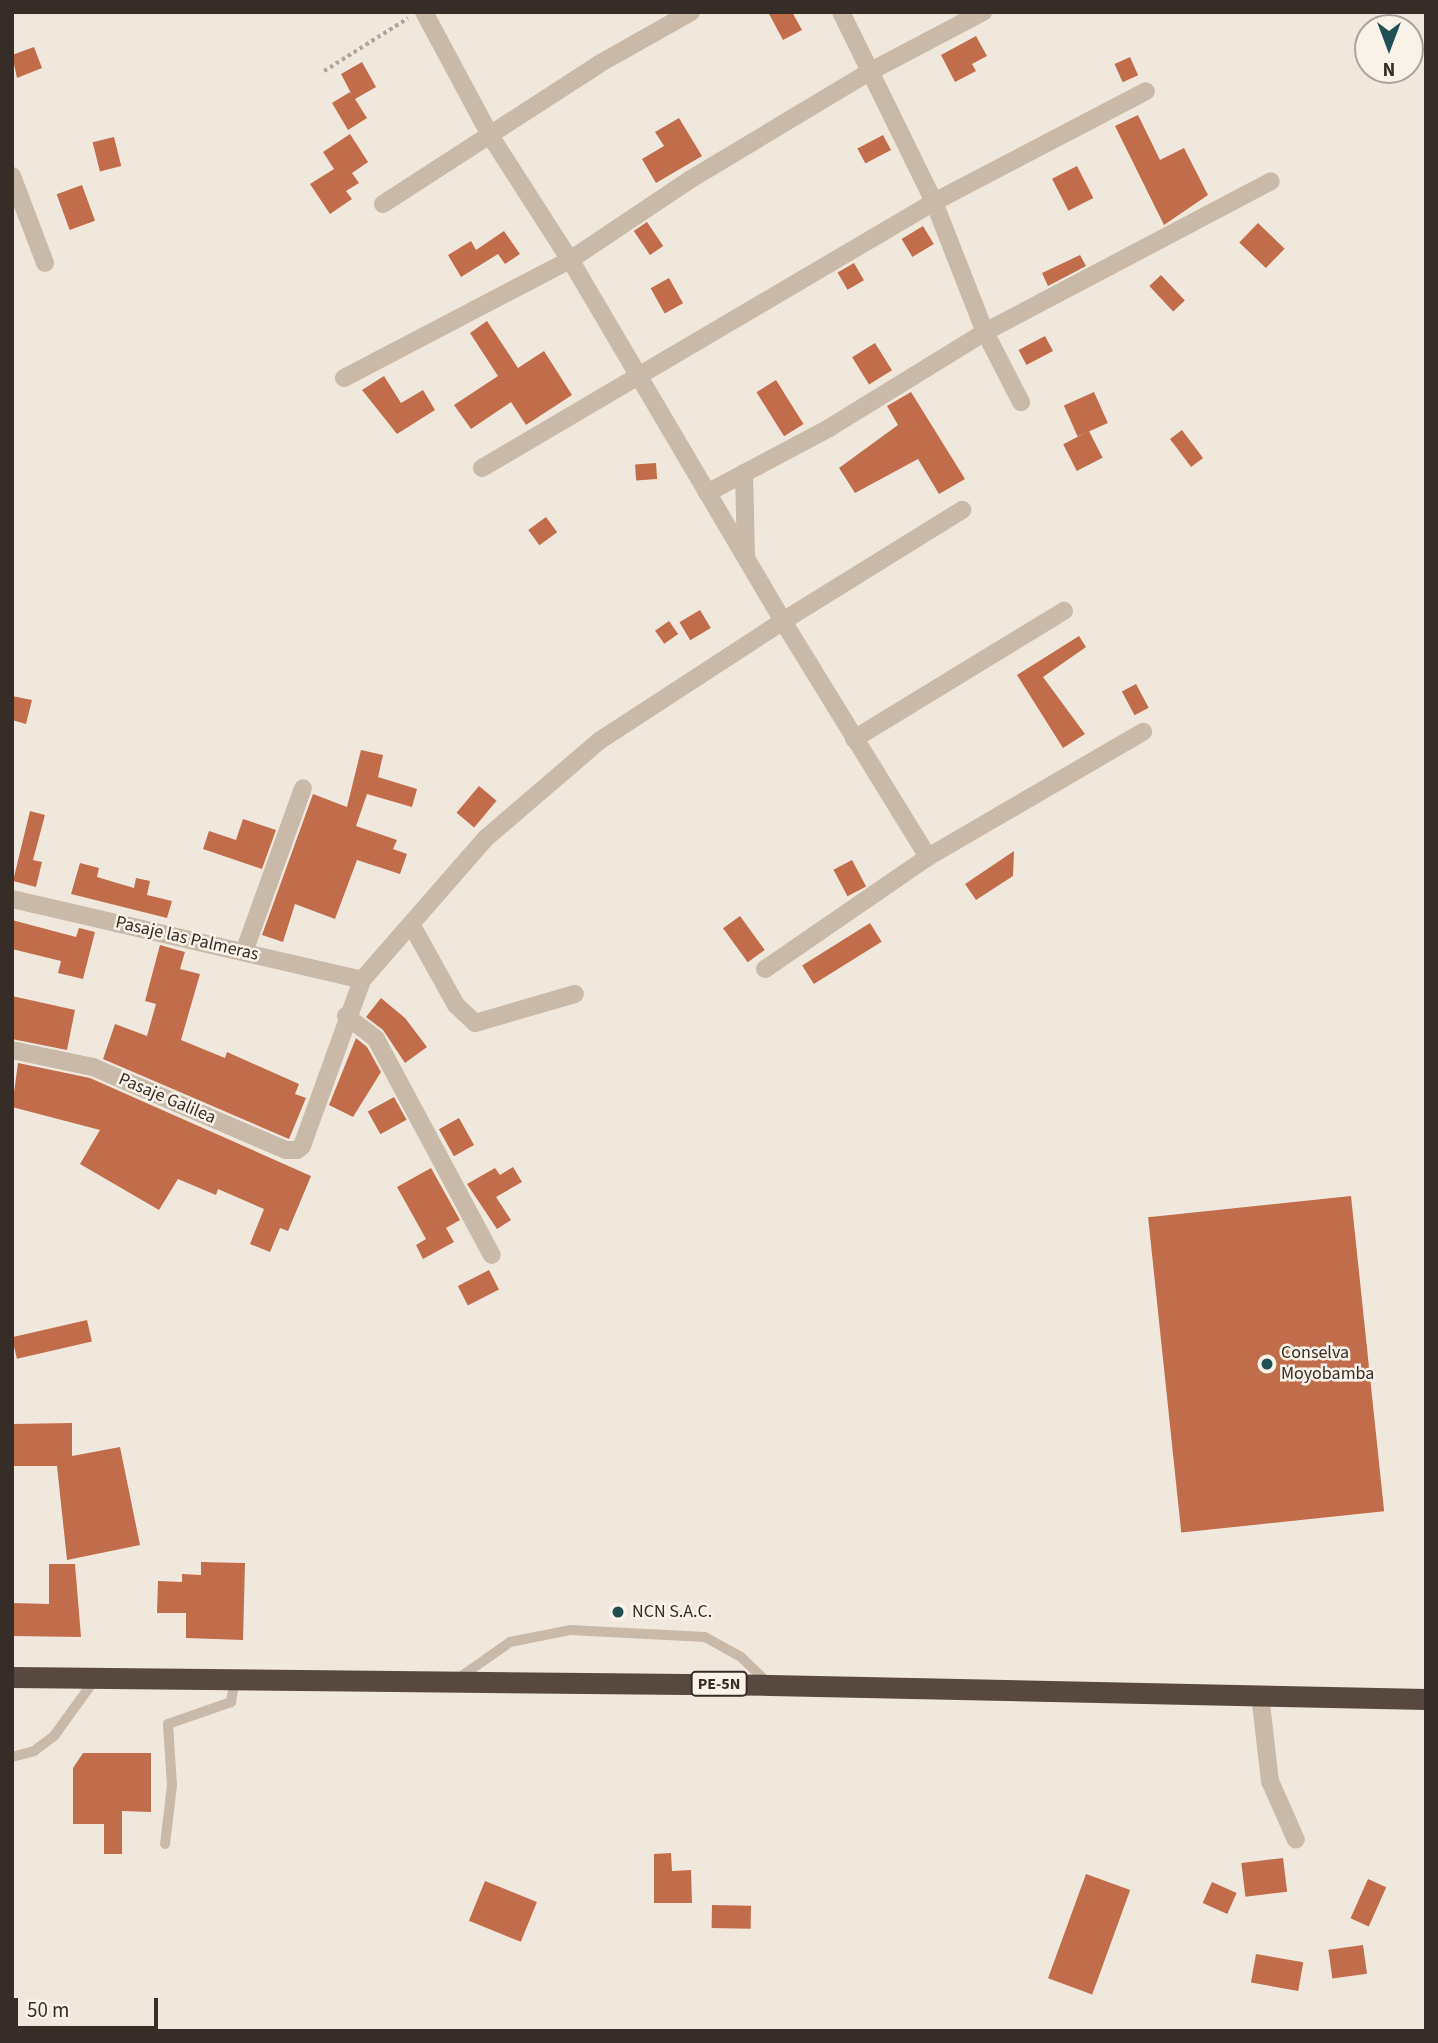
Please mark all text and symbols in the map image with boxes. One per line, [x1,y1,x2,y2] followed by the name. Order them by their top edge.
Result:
[1354,14,1424,84] north arrow
[1383,55,1395,82] text: N
[113,912,261,966] street label: Pasaje las Palmeras
[115,1069,219,1129] street label: Pasaje Galilea
[1281,1343,1374,1386] place label: Conselva Moyobamba
[1259,1356,1275,1372] marker: Conselva Moyobamba
[632,1601,712,1623] place label: NCN S.A.C.
[610,1604,626,1620] marker: NCN S.A.C.
[689,1672,749,1696] road number: PE-5N
[18,1983,161,2027] scale bar
[27,1995,69,2025] text: 50 m

